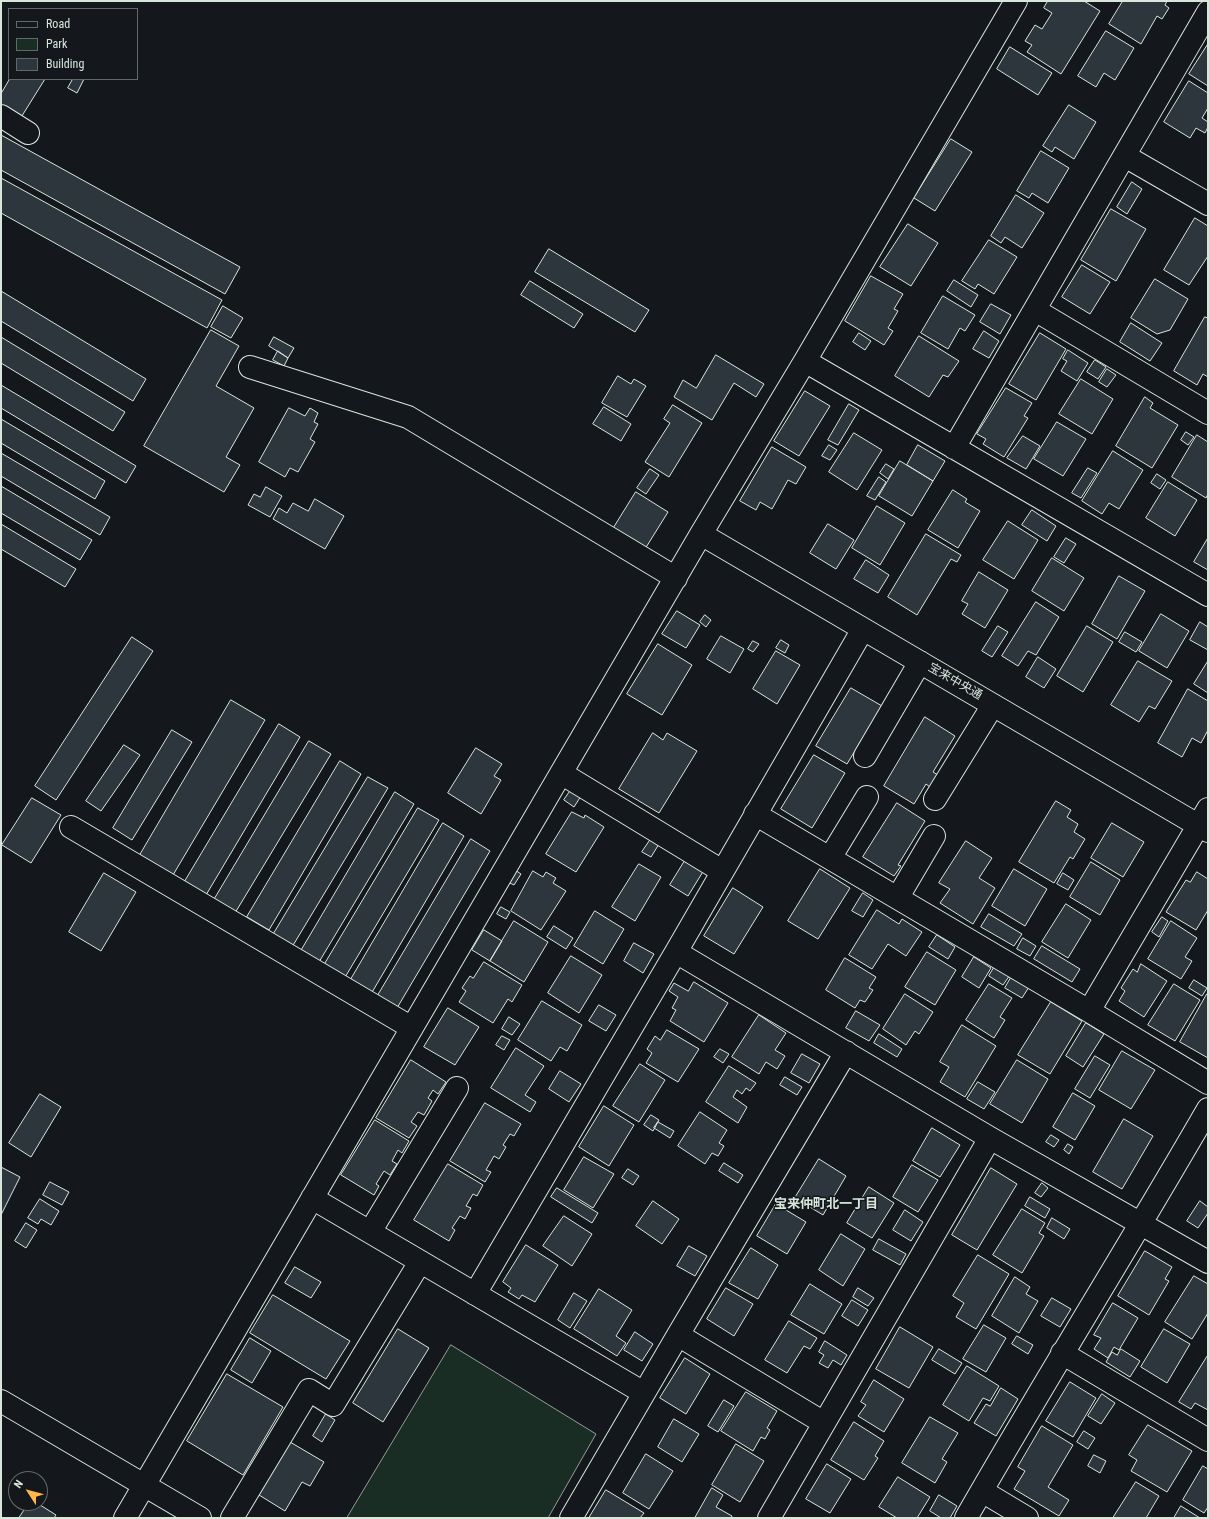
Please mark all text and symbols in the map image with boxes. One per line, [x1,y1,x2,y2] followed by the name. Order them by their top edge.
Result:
[8,8,138,80] legend
[46,17,70,31] text: Road
[46,37,67,51] text: Park
[46,57,84,71] text: Building
[925,661,985,703] street label: 宝来中央通
[774,1197,878,1213] district label: 宝来仲町北一丁目
[8,1471,48,1511] north arrow
[11,1478,26,1491] text: N

